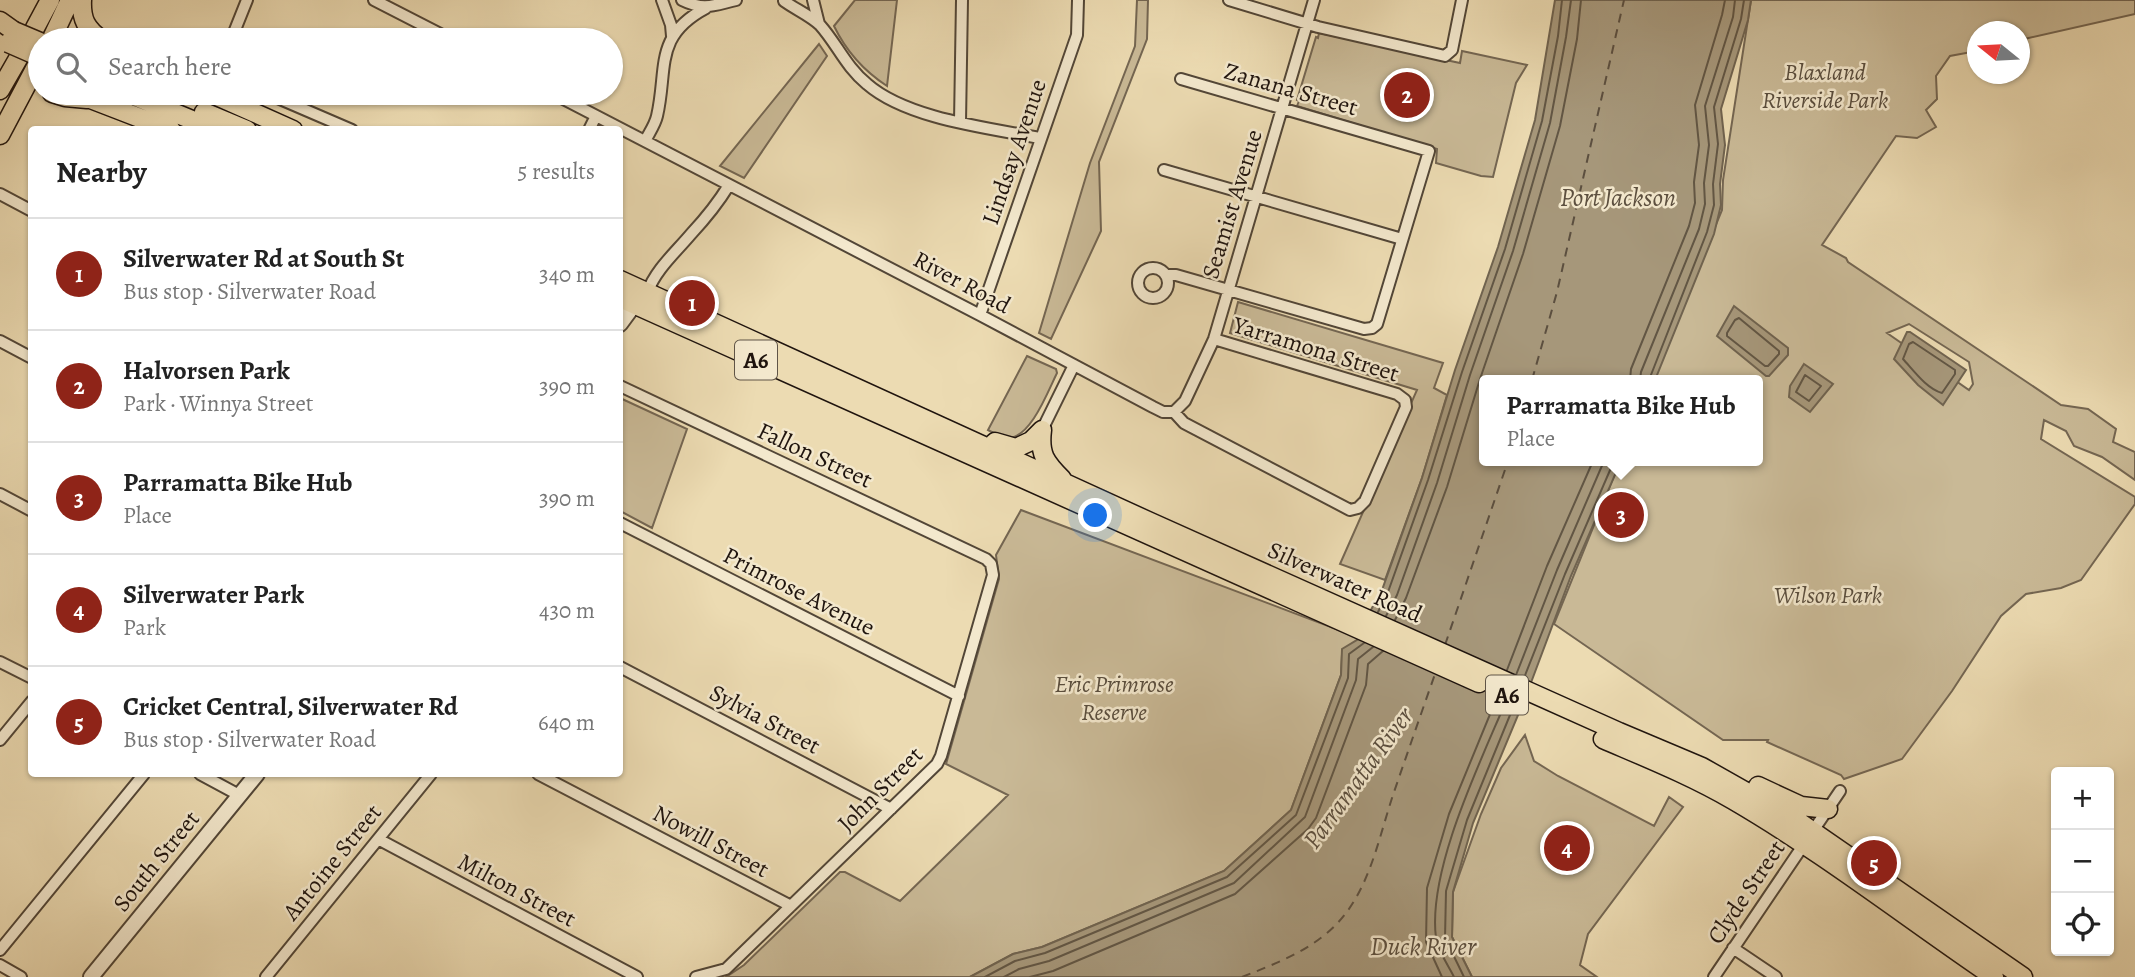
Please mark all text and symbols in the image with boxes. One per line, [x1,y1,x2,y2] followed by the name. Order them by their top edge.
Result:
[1967,21,2030,84] north arrow
[28,28,623,105] search box
[52,48,90,86] icon: search
[108,49,232,84] text: Search here
[1221,55,1361,123] street label: Zanana Street
[1762,56,1889,116] park label: Blaxland Riverside Park
[1384,69,1430,121] pin: 2
[974,75,1054,229] street label: Lindsay Avenue
[1194,125,1270,283] street label: Seamist Avenue
[56,152,147,192] text: Nearby
[518,156,595,187] text: 5 results
[1560,180,1676,215] water label: Port Jackson
[123,241,404,276] text: Silverwater Rd at South St
[908,243,1016,321] street label: River Road
[75,259,83,290] text: 1
[539,259,595,290] text: 340 m
[123,276,376,307] text: Bus stop · Silverwater Road
[669,277,715,329] pin: 1
[1228,308,1403,389] street label: Yarramona Street
[735,340,777,380] road number: A6
[123,353,290,388] text: Halvorsen Park
[73,371,85,402] text: 2
[539,371,595,402] text: 390 m
[1479,375,1763,466] popup
[123,388,313,419] text: Park · Winnya Street
[1506,388,1736,423] text: Parramatta Bike Hub
[752,415,878,496] street label: Fallon Street
[1506,423,1555,454] text: Place
[123,465,352,500] text: Parramatta Bike Hub
[74,483,84,514] text: 3
[539,483,595,514] text: 390 m
[1598,489,1644,541] pin: 3
[1078,498,1112,532] your location
[123,500,172,531] text: Place
[1263,534,1427,630] street label: Silverwater Road
[718,539,880,643] street label: Primrose Avenue
[123,577,304,612] text: Silverwater Park
[1774,579,1882,611] park label: Wilson Park
[74,595,84,626] text: 4
[539,595,595,626] text: 430 m
[123,612,166,643] text: Park
[1054,668,1174,728] park label: Eric Primrose Reserve
[704,676,826,762] street label: Sylvia Street
[1486,676,1528,715] road number: A6
[123,689,458,724] text: Cricket Central, Silverwater Rd
[1295,699,1422,856] water label: Parramatta River
[74,707,84,738] text: 5
[538,707,595,738] text: 640 m
[123,724,376,755] text: Bus stop · Silverwater Road
[830,739,930,839] street label: John Street
[2051,767,2114,956] map controls
[2051,767,2114,830] button: +
[275,797,389,928] street label: Antoine Street
[647,797,775,885] street label: Nowill Street
[105,804,207,918] street label: South Street
[1544,822,1590,874] pin: 4
[2051,830,2114,893] button: −
[1700,834,1792,950] street label: Clyde Street
[1851,837,1897,889] pin: 5
[452,845,582,935] street label: Milton Street
[2051,893,2114,956] button: locate
[1370,929,1477,964] water label: Duck River

